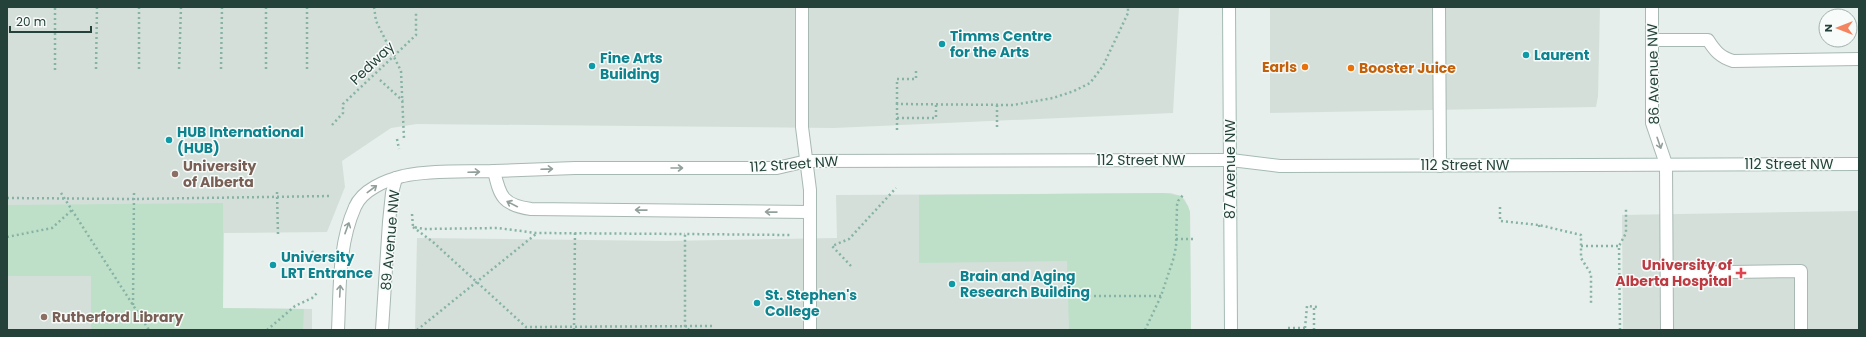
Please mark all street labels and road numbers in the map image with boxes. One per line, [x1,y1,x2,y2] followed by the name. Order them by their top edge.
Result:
[1642,23,1664,125] street label: 86 Avenue NW
[345,37,399,89] street label: Pedway
[1220,119,1240,219] street label: 87 Avenue NW
[1097,150,1186,170] street label: 112 Street NW
[749,151,839,177] street label: 112 Street NW
[1745,154,1834,174] street label: 112 Street NW
[1421,155,1510,175] street label: 112 Street NW
[376,188,404,291] street label: 89 Avenue NW

